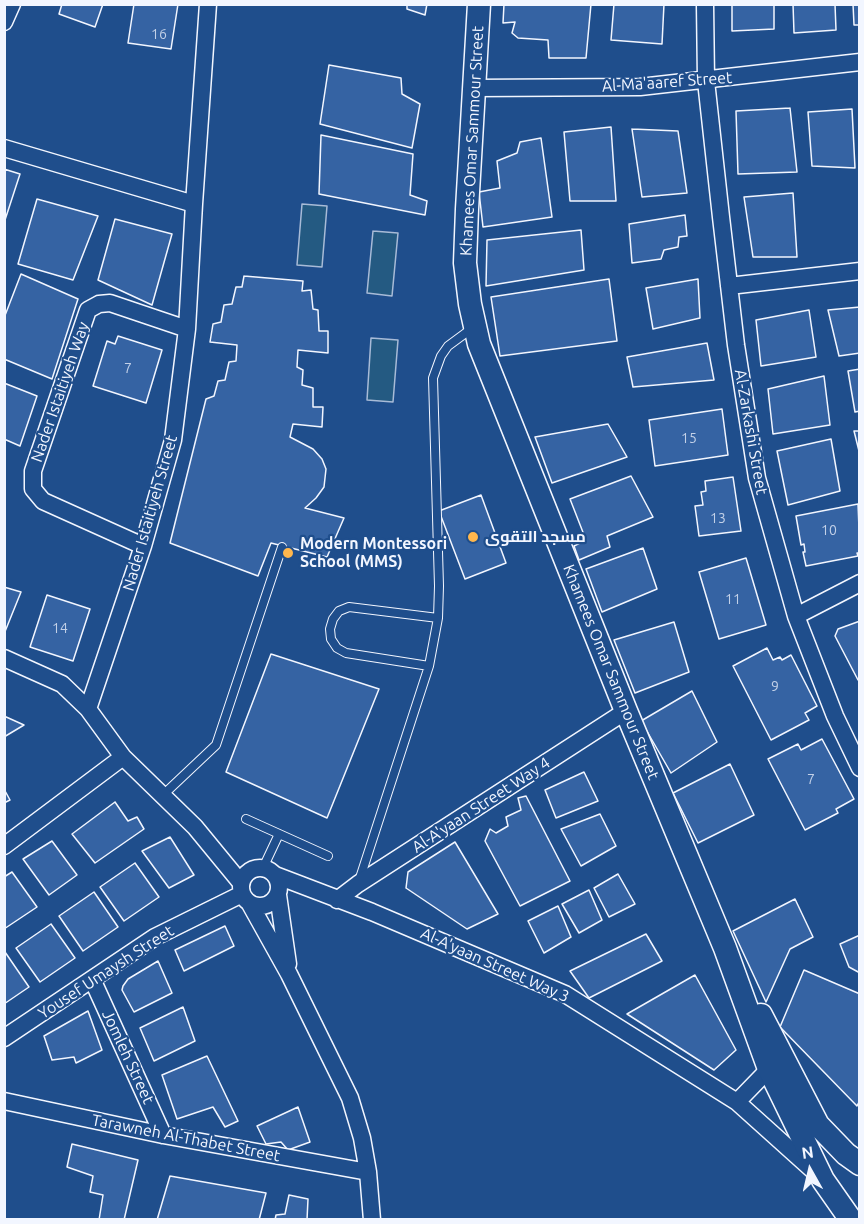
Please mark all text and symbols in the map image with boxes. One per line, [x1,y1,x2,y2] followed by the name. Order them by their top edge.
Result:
[456,25,488,257] street label: Khamees Omar Sammour Street
[151,26,167,42] house number: 16
[601,68,733,96] street label: Al-Ma'aaref Street
[27,319,93,465] street label: Nader Istaitiyeh Way
[124,360,132,376] house number: 7
[731,368,771,496] street label: Al-Zarkashi Street
[681,430,697,446] house number: 15
[119,433,181,593] street label: Nader Istaitiyeh Street
[710,510,726,526] house number: 13
[821,522,837,538] house number: 10
[485,527,586,547] place label: مسجد التقوى
[466,530,480,544] marker: مسجد التقوى
[300,534,447,572] place label: Modern Montessori School (MMS)
[281,546,295,560] marker: Modern Montessori School (MMS)
[559,562,663,782] street label: Khamees Omar Sammour Street
[725,591,741,607] house number: 11
[52,620,68,636] house number: 14
[771,678,779,694] house number: 9
[408,753,554,857] street label: Al-A'yaan Street Way 4
[807,771,815,787] house number: 7
[35,921,177,1023] street label: Yousef Umaysh Street
[418,924,572,1006] street label: Al-A'yaan Street Way 3
[98,1007,158,1107] street label: Jomleh Street
[90,1110,282,1166] street label: Tarawneh Al-Thabet Street
[780,1140,840,1200] north arrow
[800,1142,815,1162] text: N

